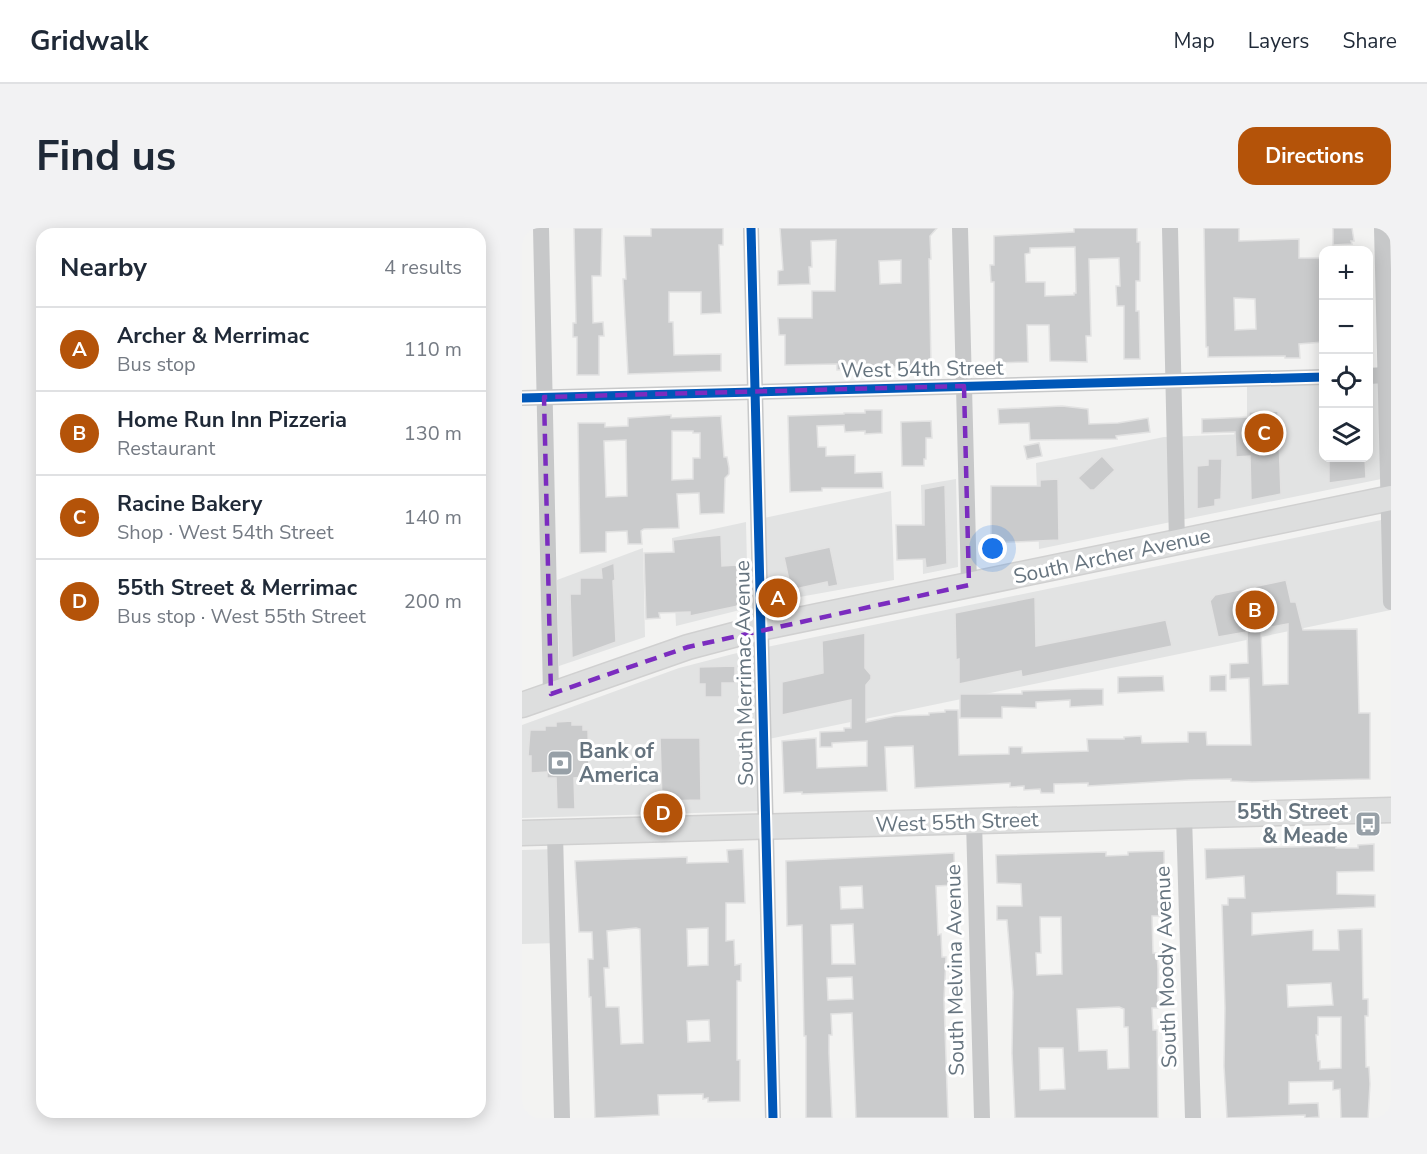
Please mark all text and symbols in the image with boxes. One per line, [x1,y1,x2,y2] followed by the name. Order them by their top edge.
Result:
[30,22,148,60] text: Gridwalk
[1173,27,1215,55] text: Map
[1248,27,1309,55] text: Layers
[1342,27,1397,55] text: Share
[1238,127,1391,185] button: Directions
[36,128,176,185] text: Find us
[1319,246,1373,462] map controls
[1319,246,1373,300] button: +
[60,250,147,285] text: Nearby
[384,254,462,281] text: 4 results
[1319,300,1373,354] button: −
[117,321,309,351] text: Archer & Merrimac
[72,336,87,363] text: A
[404,336,462,363] text: 110 m
[117,351,196,378] text: Bus stop
[840,354,1004,384] street label: West 54th Street
[1319,354,1373,408] button: locate
[117,405,347,435] text: Home Run Inn Pizzeria
[1319,408,1373,462] button: layers
[1244,410,1284,456] pin: C
[73,420,86,447] text: B
[404,420,462,447] text: 130 m
[117,435,215,462] text: Restaurant
[117,489,262,519] text: Racine Bakery
[73,504,86,531] text: C
[404,504,462,531] text: 140 m
[117,519,334,546] text: Shop · West 54th Street
[1011,521,1213,591] street label: South Archer Avenue
[978,534,1007,563] your location
[728,560,760,786] street label: South Merrimac Avenue
[117,573,357,603] text: 55th Street & Merrimac
[758,576,798,620] pin: A
[72,588,87,615] text: D
[404,588,462,615] text: 200 m
[1236,588,1274,632] pin: B
[117,603,366,630] text: Bus stop · West 55th Street
[579,737,659,789] place label: Bank of America
[545,748,575,778] bank icon: Bank of America
[644,790,682,836] pin: D
[1237,798,1349,850] place label: 55th Street & Meade
[875,805,1040,839] street label: West 55th Street
[1353,809,1383,839] bus stop icon: 55th Street & Meade
[939,864,971,1076] street label: South Melvina Avenue
[1148,865,1184,1069] street label: South Moody Avenue

